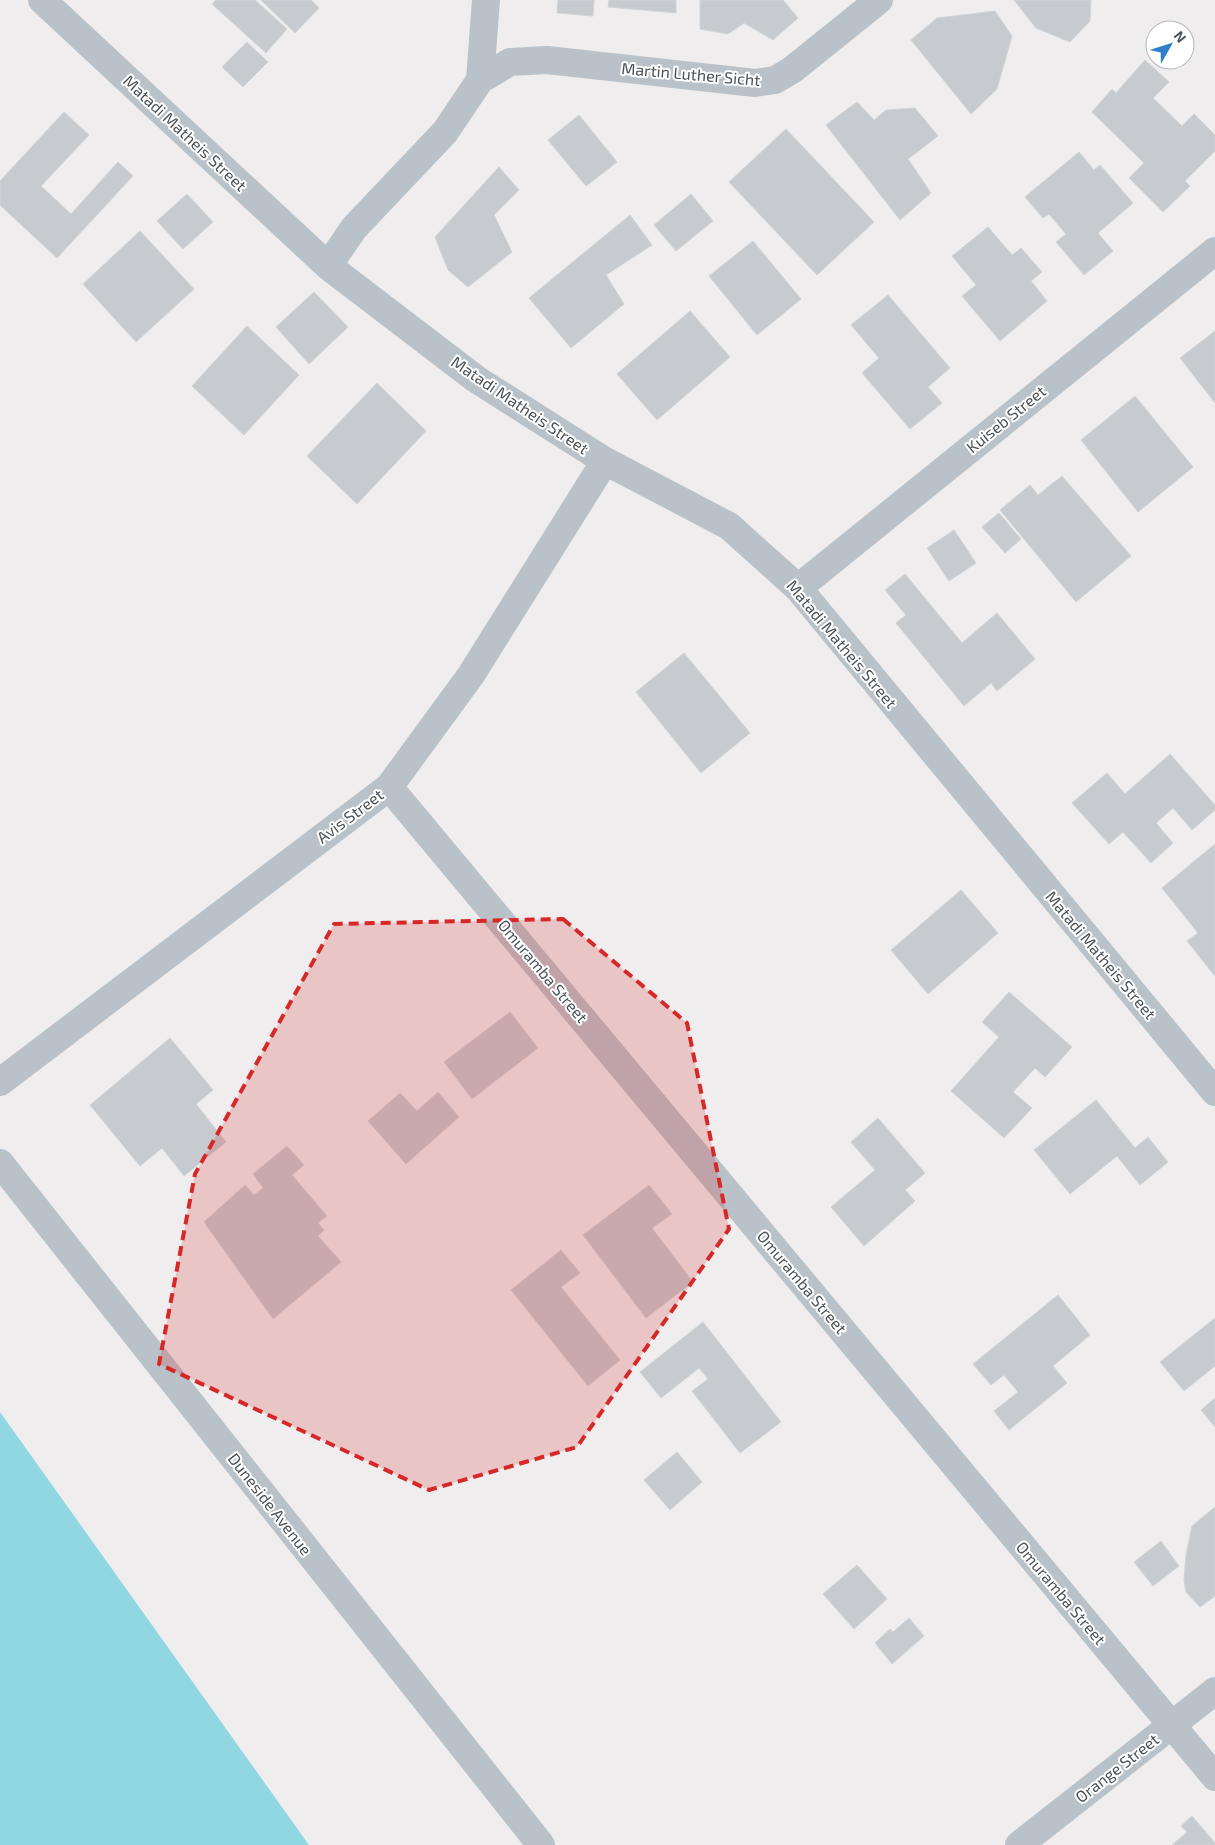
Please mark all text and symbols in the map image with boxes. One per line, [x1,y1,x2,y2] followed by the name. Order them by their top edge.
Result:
[1145,20,1195,70] north arrow
[1171,27,1190,46] text: N
[621,58,761,89] street label: Martin Luther Sicht
[120,71,251,195] street label: Matadi Matheis Street
[448,352,592,458] street label: Matadi Matheis Street
[962,381,1049,456] street label: Kuiseb Street
[783,576,902,712] street label: Matadi Matheis Street
[313,784,387,847] street label: Avis Street
[1042,887,1161,1023] street label: Matadi Matheis Street
[495,915,592,1026] street label: Omuramba Street
[754,1226,851,1337] street label: Omuramba Street
[225,1449,316,1559] street label: Duneside Avenue
[1013,1537,1110,1648] street label: Omuramba Street
[1071,1729,1162,1806] street label: Orange Street

